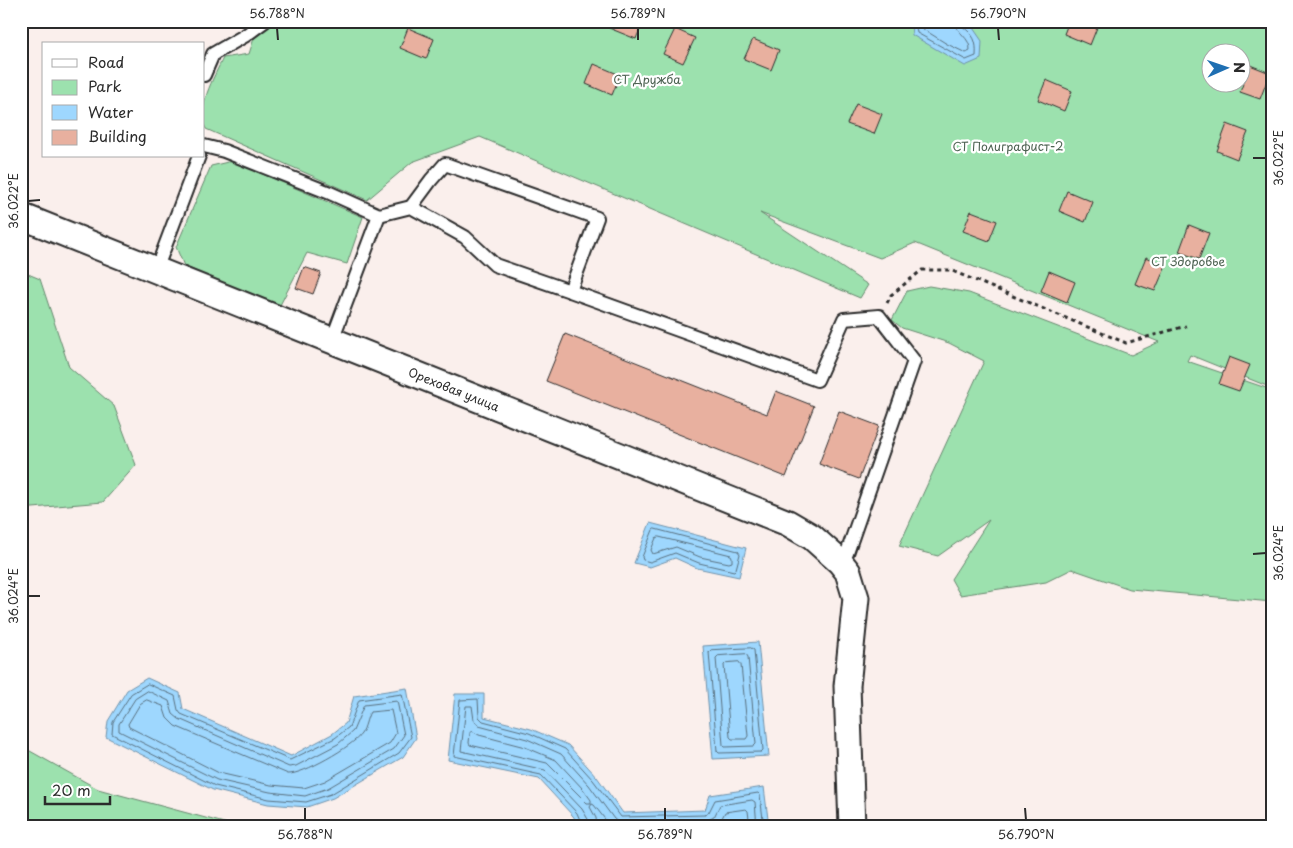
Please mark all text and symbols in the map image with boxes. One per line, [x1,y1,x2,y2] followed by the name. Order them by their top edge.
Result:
[249,4,305,22] text: 56.788°N
[610,4,666,22] text: 56.789°N
[970,4,1026,22] text: 56.790°N
[42,42,205,158] legend
[1200,42,1250,92] north arrow
[88,50,124,73] text: Road
[1229,62,1250,73] text: N
[613,70,681,88] park label: СТ Дружба
[88,74,122,97] text: Park
[88,100,133,123] text: Water
[88,124,147,147] text: Building
[1269,130,1287,186] text: 36.022°E
[952,137,1064,155] park label: СТ Полиграфист-2
[4,173,22,229] text: 36.022°E
[1151,252,1225,270] park label: СТ Здоровье
[406,362,503,416] street label: Ореховая улица
[1269,525,1287,581] text: 36.024°E
[4,568,22,624] text: 36.024°E
[45,773,110,805] scale bar
[52,778,91,801] text: 20 m
[277,825,333,843] text: 56.788°N
[637,825,693,843] text: 56.789°N
[998,825,1054,843] text: 56.790°N

